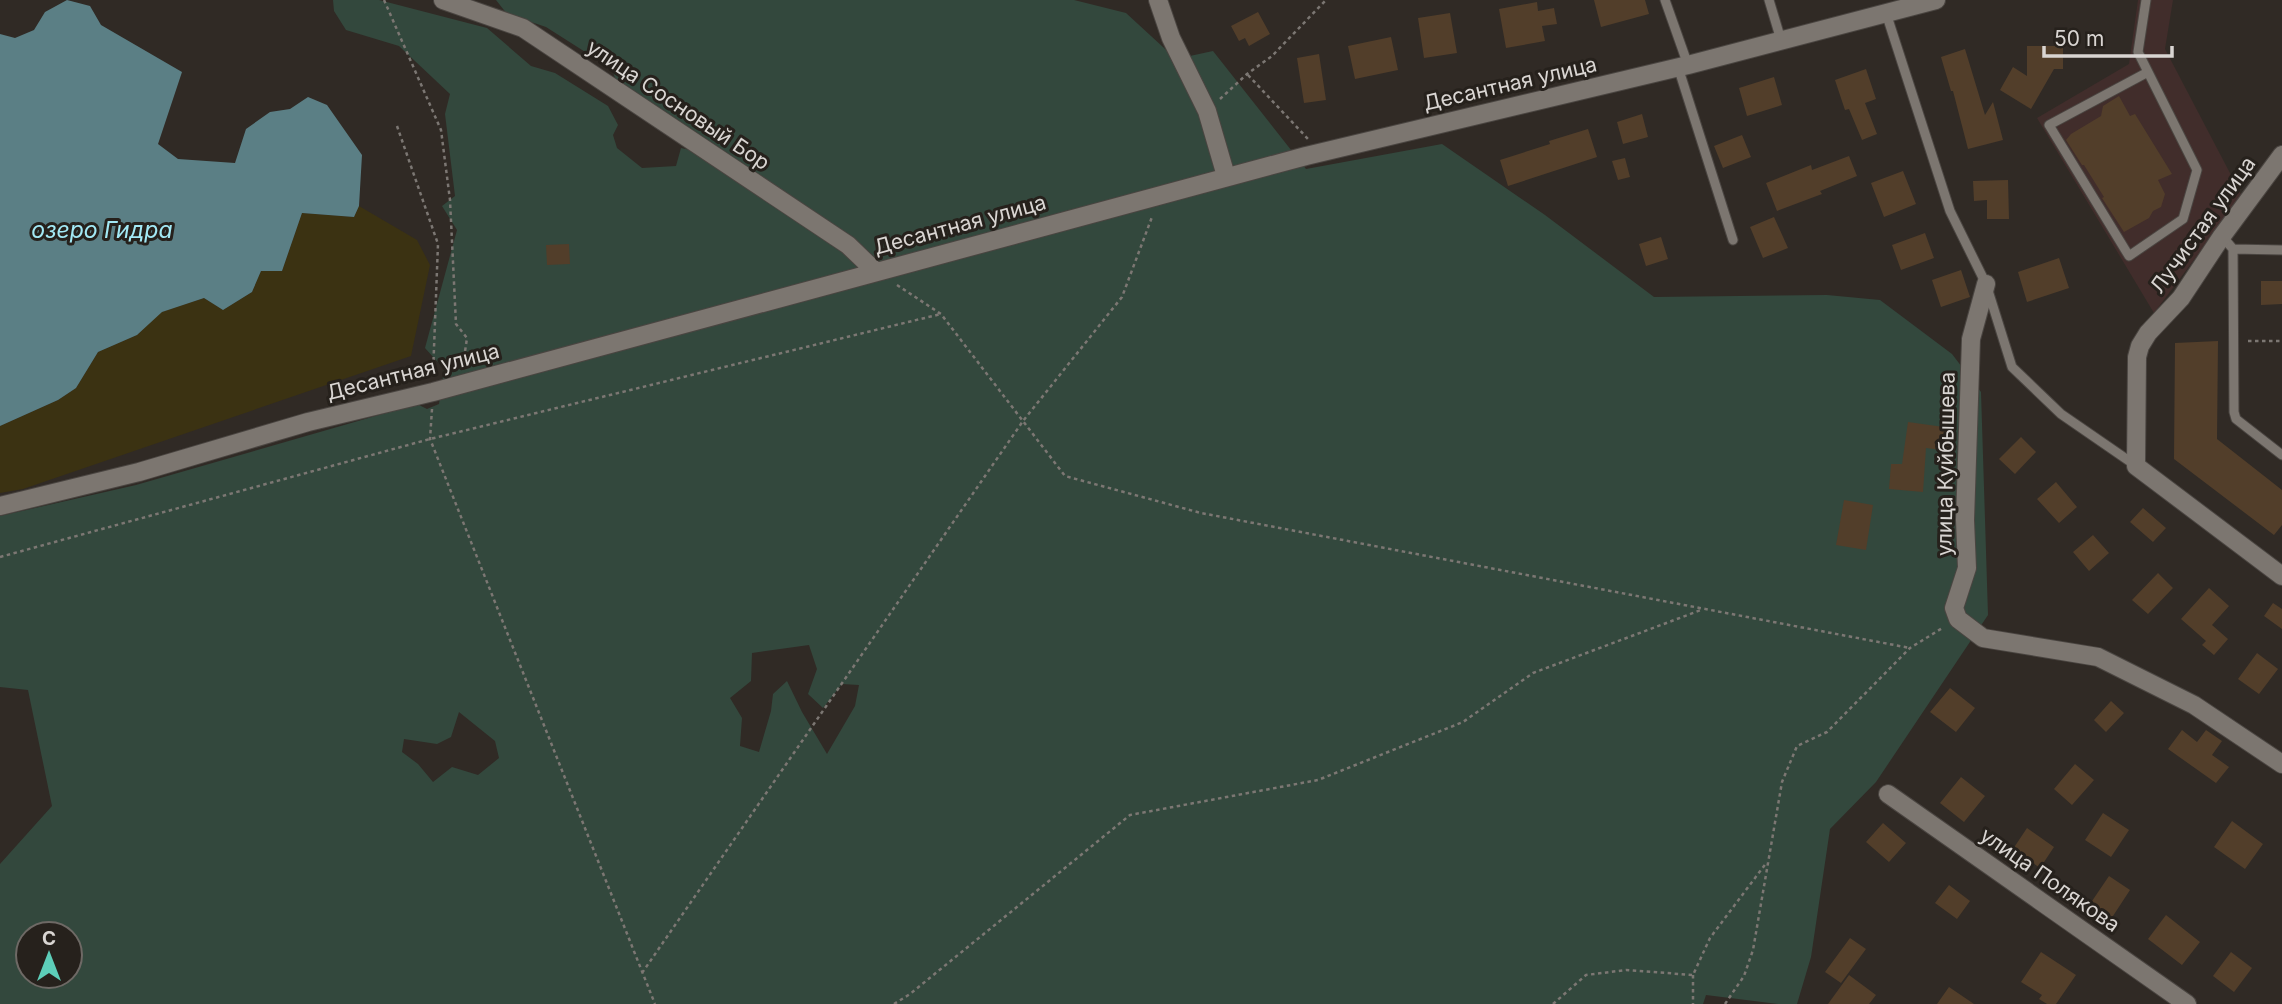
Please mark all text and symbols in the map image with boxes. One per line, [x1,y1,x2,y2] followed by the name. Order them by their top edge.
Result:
[2044,14,2172,58] scale bar
[2054,26,2104,51] text: 50 m
[582,34,774,175] street label: улица Сосновый Бор
[1421,51,1599,116] street label: Десантная улица
[2145,151,2261,298] street label: Лучистая улица
[871,189,1049,260] street label: Десантная улица
[31,216,173,244] water label: озеро Гидра
[324,338,502,405] street label: Десантная улица
[1931,372,1960,556] street label: улица Куйбышева
[1976,822,2125,937] street label: улица Полякова
[14,920,84,990] north arrow
[42,927,56,950] text: С

